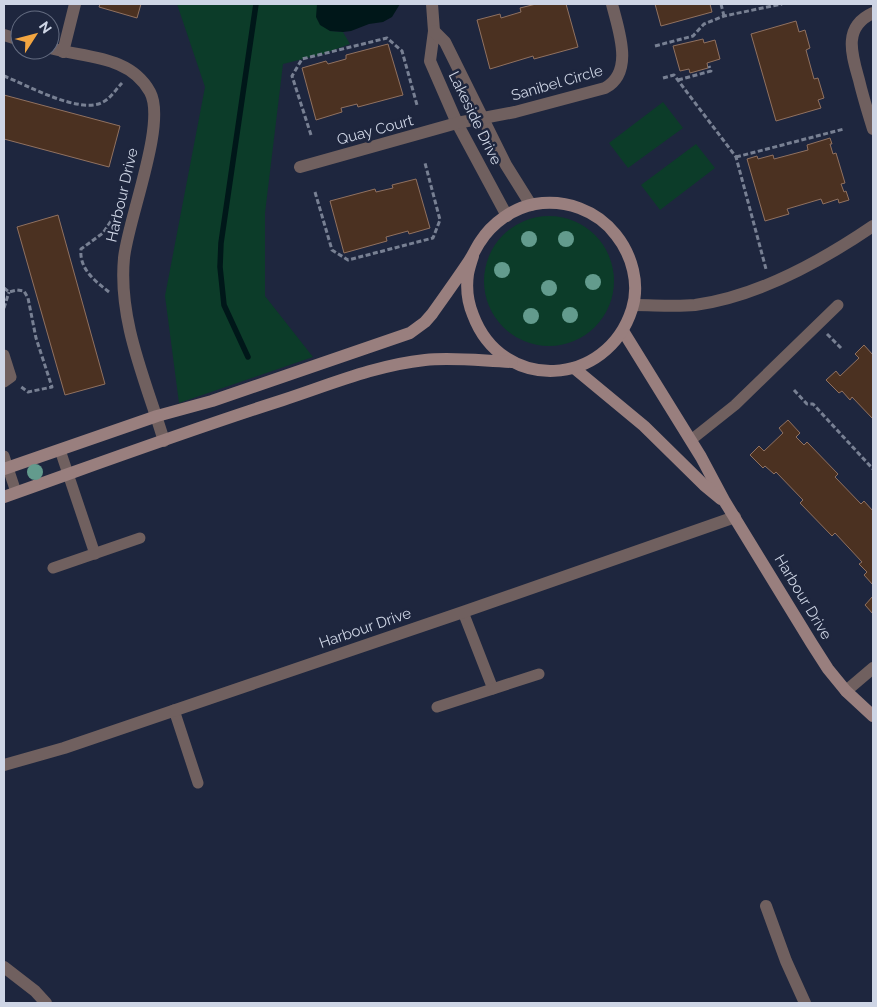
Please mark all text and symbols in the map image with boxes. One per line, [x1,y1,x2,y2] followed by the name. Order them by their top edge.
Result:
[10,10,60,60] north arrow
[36,18,55,36] text: N
[509,61,605,105] street label: Sanibel Circle
[445,68,505,168] street label: Lakeside Drive
[335,111,415,149] street label: Quay Court
[102,146,142,244] street label: Harbour Drive
[771,551,836,643] street label: Harbour Drive
[317,604,414,652] street label: Harbour Drive

